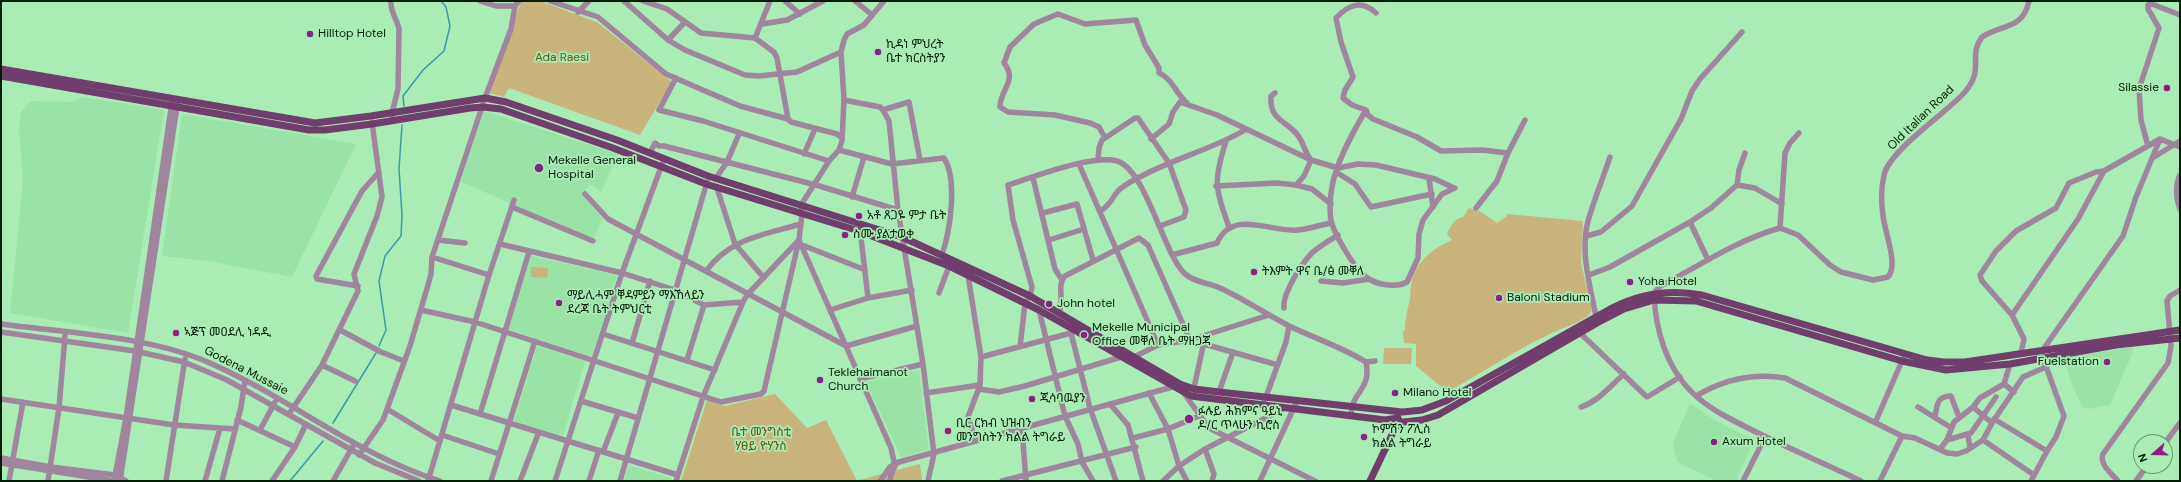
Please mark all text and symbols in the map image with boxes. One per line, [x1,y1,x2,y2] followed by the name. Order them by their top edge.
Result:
[318,27,386,41] place label: Hilltop Hotel
[305,29,315,39] marker: Hilltop Hotel
[886,38,945,66] place label: ኪዳነ ምህረት ቤተ ክርስትያን
[873,47,883,57] marker: ኪዳነ ምህረት ቤተ ክርስትያን
[535,51,589,65] park label: Ada Raesi
[2118,81,2159,95] place label: Silassie
[1885,83,1957,153] street label: Old Italian Road
[2162,83,2172,93] marker: Silassie
[548,154,636,182] place label: Mekelle General Hospital
[533,162,545,174] marker: Mekelle General Hospital
[867,209,946,223] place label: አቶ ጸጋዬ ምታ ቤት
[854,211,864,221] marker: አቶ ጸጋዬ ምታ ቤት
[853,228,914,242] place label: ስሙ ያልታወቀ
[840,230,850,240] marker: ስሙ ያልታወቀ
[1262,265,1364,279] place label: ትእምት ዋና ቤ/ፅ መቐለ
[1249,267,1259,277] marker: ትእምት ዋና ቤ/ፅ መቐለ
[1638,275,1697,289] place label: Yoha Hotel
[1625,277,1635,287] marker: Yoha Hotel
[567,289,704,317] place label: ማይሊሓም ቐዳምይን ማእኸላይን ደረጃ ቤት ትምህርቲ
[1507,291,1590,305] place label: Baloni Stadium
[1494,293,1504,303] marker: Baloni Stadium
[1057,297,1115,311] place label: John hotel
[554,298,564,308] marker: ማይሊሓም ቐዳምይን ማእኸላይን ደረጃ ቤት ትምህርቲ
[1044,299,1054,309] marker: John hotel
[1092,321,1211,349] place label: Mekelle Municipal Office መቐለ ቤት ማዘጋጃ
[184,326,271,340] place label: ኣጅፕ መዐደሊ ነዳዲ
[171,328,181,338] marker: ኣጅፕ መዐደሊ ነዳዲ
[1079,330,1089,340] marker: Mekelle Municipal Office መቐለ ቤት ማዘጋጃ
[202,344,290,398] street label: Godena Mussaie
[2038,355,2099,369] place label: Fuelstation
[2102,357,2112,367] marker: Fuelstation
[828,366,908,394] place label: Teklehaimanot Church
[815,375,825,385] marker: Teklehaimanot Church
[1403,386,1471,400] place label: Milano Hotel
[1390,388,1400,398] marker: Milano Hotel
[1040,392,1085,406] place label: ጂሳባዉያን
[1027,394,1037,404] marker: ጂሳባዉያን
[1198,405,1282,433] place label: ፉሉይ ሕክምና ዓይኒ ዶ/ር ጥላሁን ኪሮስ
[1183,413,1195,425] marker: ፉሉይ ሕክምና ዓይኒ ዶ/ር ጥላሁን ኪሮስ
[956,417,1065,445] place label: ቢር ርክብ ህዝብን መንግስትን ክልል ትግራይ
[1372,423,1432,451] place label: ኮምሽን ፖሊስ ክልል ትግራይ
[731,426,791,454] park label: ቤተ መንግስቲ ሃፀይ ዮሃንስ
[943,426,953,436] marker: ቢር ርክብ ህዝብን መንግስትን ክልል ትግራይ
[1359,432,1369,442] marker: ኮምሽን ፖሊስ ክልል ትግራይ
[2133,434,2173,474] north arrow
[1722,435,1786,449] place label: Axum Hotel
[1709,437,1719,447] marker: Axum Hotel
[2135,452,2151,464] text: N

